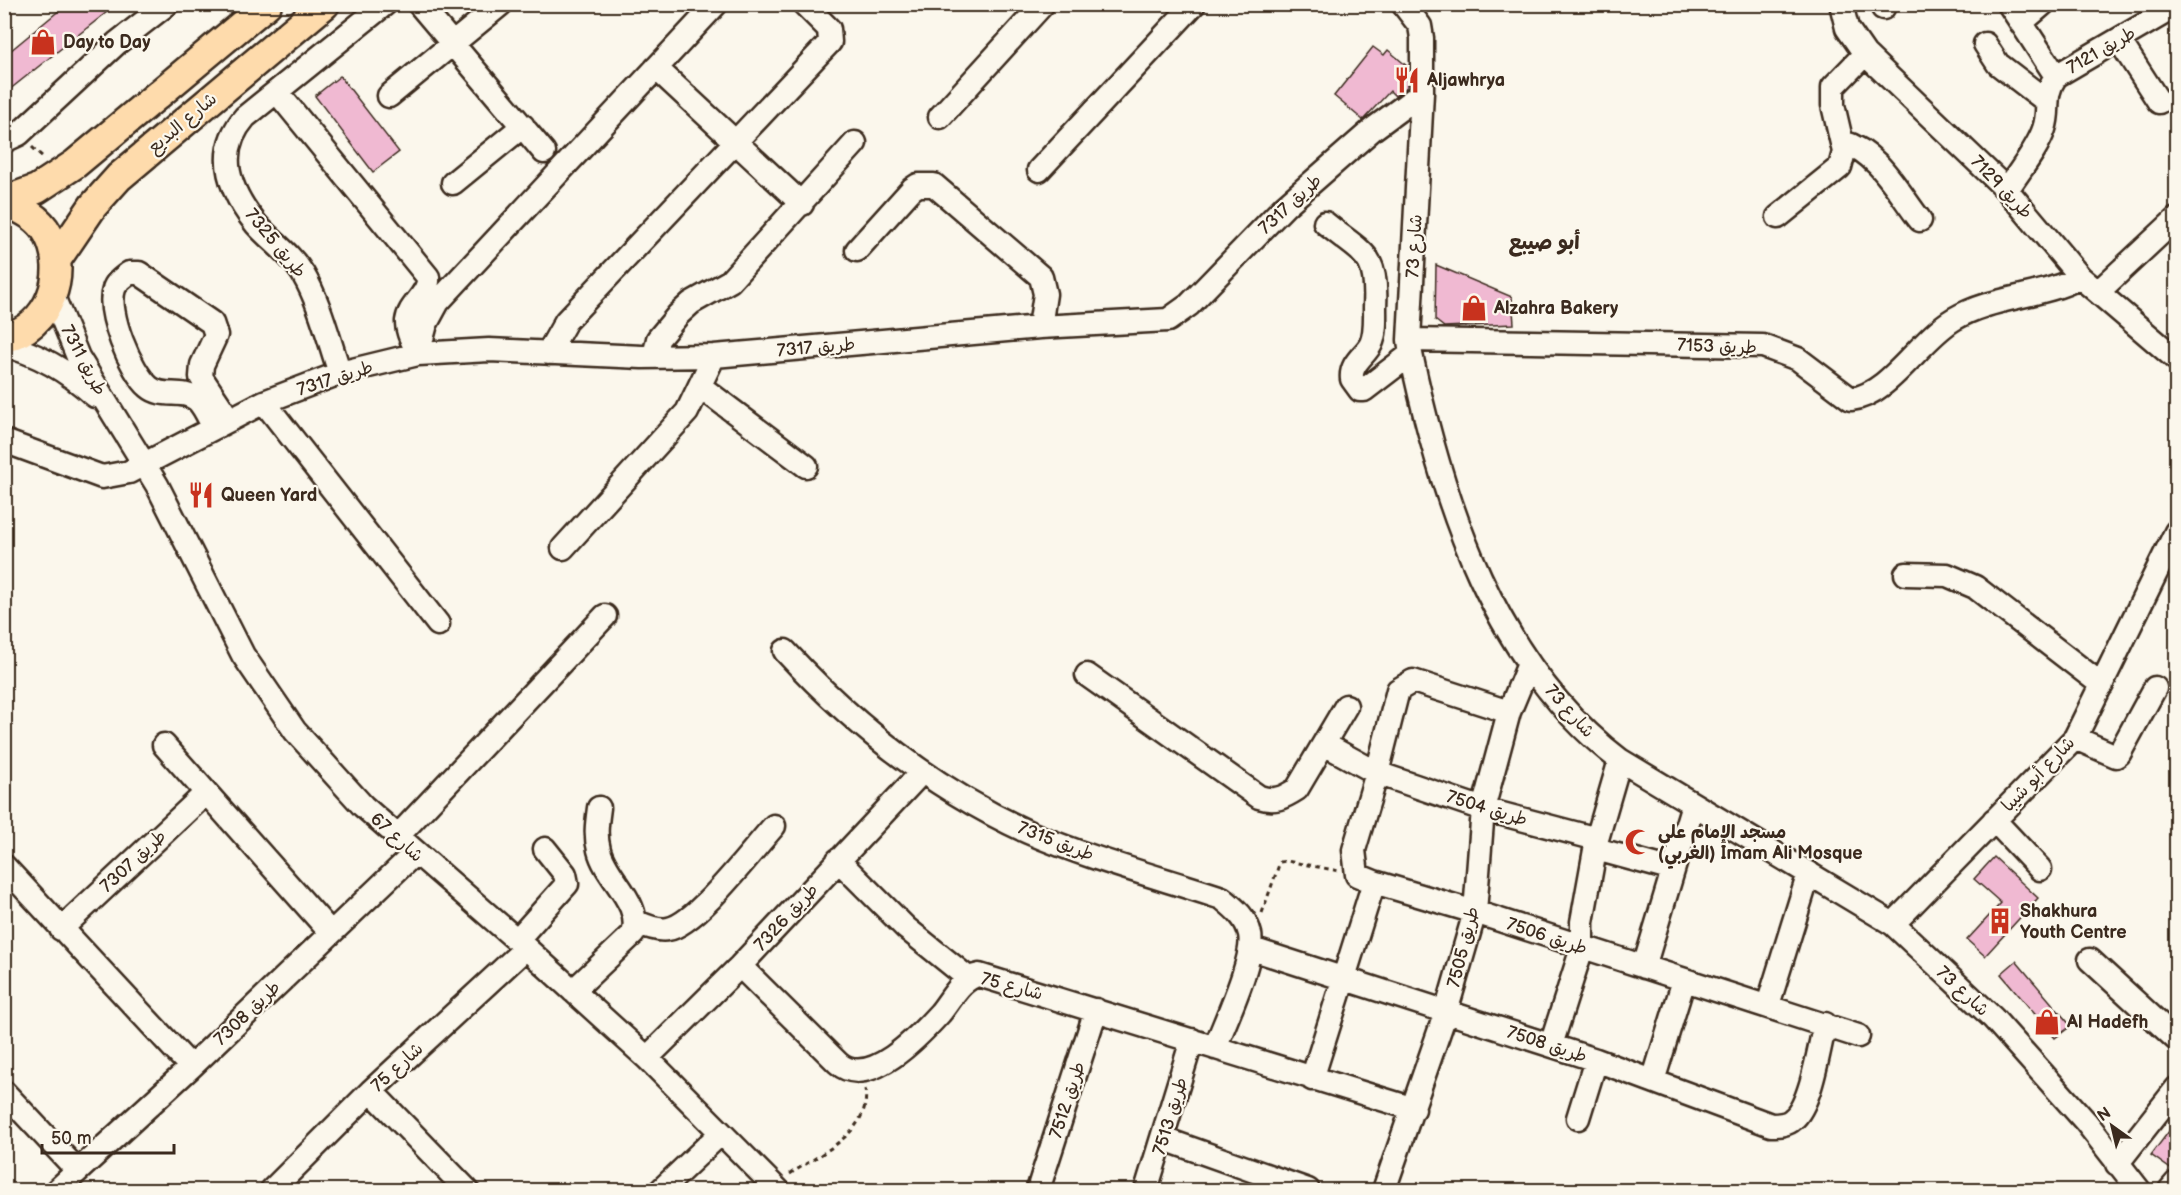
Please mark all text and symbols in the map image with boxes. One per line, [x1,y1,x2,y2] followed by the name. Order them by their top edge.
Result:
[2063,22,2139,78] street label: طريق 7121
[28,27,58,57] shop icon: Day to Day
[63,32,151,53] place label: Day to Day
[1392,65,1422,95] restaurant icon: Aljawhrya
[1426,70,1505,91] place label: Aljawhrya
[143,88,222,160] street label: شارع البديع
[1966,151,2037,223] street label: طريق 7129
[1255,170,1326,239] street label: طريق 7317
[241,205,311,282] street label: طريق 7325
[1402,214,1428,278] street label: شارع 73
[1508,229,1580,257] district label: أبو صيبع
[1459,293,1489,323] shop icon: Alzahra Bakery
[1493,298,1619,319] place label: Alzahra Bakery
[56,322,111,399] street label: طريق 7311
[776,334,856,361] street label: طريق 7317
[1677,335,1757,358] street label: طريق 7153
[295,356,376,401] street label: طريق 7317
[186,480,216,510] restaurant icon: Queen Yard
[221,485,317,506] place label: Queen Yard
[1540,681,1599,743] street label: شارع 73
[1997,732,2080,817] street label: شارع أبو شيبا
[1444,786,1530,831] street label: طريق 7504
[365,808,427,867] street label: شارع 67
[1015,817,1097,866] street label: طريق 7315
[1658,822,1863,869] place label: مسجد الإمام علي (الغربي) Imam Ali Mosque
[96,826,170,897] street label: طريق 7307
[1623,827,1653,857] mosque icon: مسجد الإمام علي (الغربي) Imam Ali Mosque
[750,879,823,955] street label: طريق 7326
[2020,901,2127,943] place label: Shakhura Youth Centre
[1443,904,1484,990] street label: طريق 7505
[1985,906,2015,936] building icon: Shakhura Youth Centre
[1504,914,1590,959] street label: طريق 7506
[1932,962,1993,1022] street label: شارع 73
[978,968,1045,1006] street label: شارع 75
[210,977,285,1050] street label: طريق 7308
[2032,1007,2062,1037] shop icon: Al Hadefh
[2066,1012,2148,1033] place label: Al Hadefh
[1504,1022,1590,1067] street label: طريق 7508
[367,1038,428,1097] street label: شارع 75
[1045,1059,1090,1141] street label: طريق 7512
[1149,1075,1192,1157] street label: طريق 7513
[2082,1096,2142,1156] north arrow
[2094,1104,2115,1126] text: N
[42,1117,174,1155] scale bar
[51,1128,92,1149] text: 50 m

